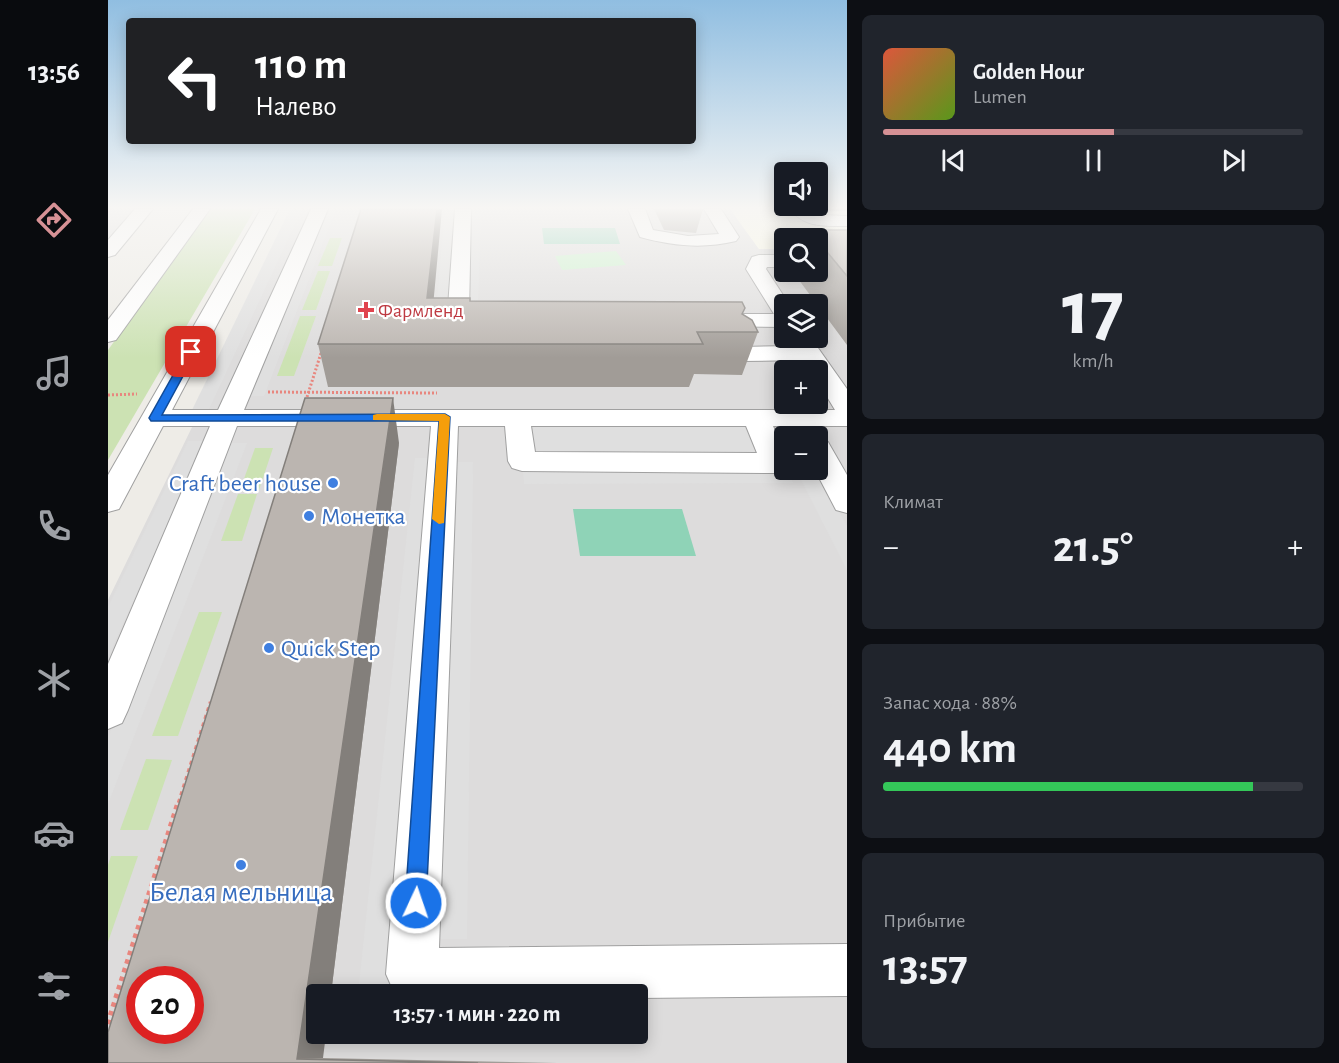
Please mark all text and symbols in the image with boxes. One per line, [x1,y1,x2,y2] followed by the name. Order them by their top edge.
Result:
[156,42,234,120] icon: left
[255,44,347,86] text: 110 m
[28,58,80,85] text: 13:56
[973,61,1084,83] text: Golden Hour
[973,87,1027,107] text: Lumen
[255,93,337,120] text: Налево
[937,144,970,177] icon: previous
[1077,144,1110,177] icon: pause
[1217,144,1250,177] icon: next
[774,162,828,480] map controls
[774,162,828,216] button: sound
[33,199,75,241] icon: directions
[774,228,828,282] button: search
[1062,271,1124,349] text: 17
[774,294,828,348] button: layers
[378,301,464,321] place label: Фармленд
[359,303,373,317] marker: Фармленд
[165,326,216,377] pin
[174,335,207,368] icon: arrive
[1072,351,1114,371] text: km/h
[33,352,75,394] icon: music
[774,360,828,414] button: +
[774,426,828,480] button: −
[169,472,321,496] place label: Craft beer house
[326,476,340,490] marker: Craft beer house
[883,492,943,512] text: Климат
[33,505,75,547] icon: phone
[321,505,406,529] place label: Монетка
[302,509,316,523] marker: Монетка
[1053,525,1133,570] text: 21.5°
[883,531,899,564] text: −
[1287,531,1303,564] text: +
[281,637,380,661] place label: Quick Step
[262,641,276,655] marker: Quick Step
[33,659,75,701] icon: climate
[883,693,1017,713] text: Запас хода · 88%
[883,726,1017,771] text: 440 km
[33,812,75,854] icon: car
[234,858,248,872] marker: Белая мельница
[384,871,448,935] position arrow
[149,879,333,907] place label: Белая мельница
[883,911,965,931] text: Прибытие
[883,944,968,989] text: 13:57
[33,965,75,1007] icon: filters
[126,966,204,1044] speed limit sign: 20
[393,1003,561,1025] text: 13:57 · 1 мин · 220 m

